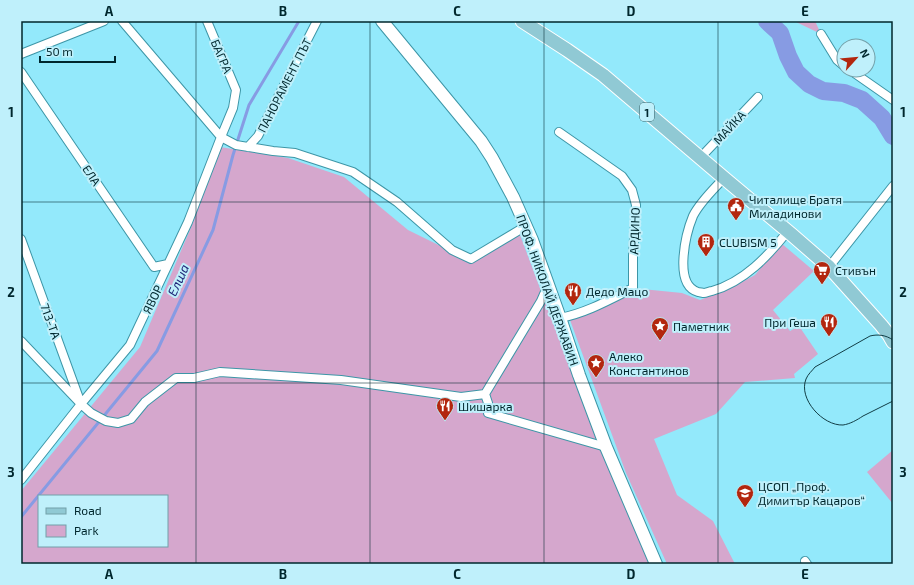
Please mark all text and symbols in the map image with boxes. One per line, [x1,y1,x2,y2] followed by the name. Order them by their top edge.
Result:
[105,3,114,19] text: A
[279,3,287,19] text: B
[453,3,461,19] text: C
[627,3,636,19] text: D
[801,3,809,19] text: E
[254,35,314,135] street label: ПАНОРАМЕНТ ПЪТ
[209,37,236,76] street label: БАГРА
[40,38,115,64] scale bar
[836,38,876,78] north arrow
[46,44,73,58] text: 50 m
[858,47,873,60] text: N
[640,103,654,121] road number: 1
[8,104,14,120] text: 1
[900,104,906,120] text: 1
[710,107,748,147] street label: МАЙКА
[80,162,104,188] street label: ЕЛА
[749,192,842,220] place label: Читалище Братя Миладинови
[726,196,746,221] public building icon: Читалище Братя Миладинови
[626,207,642,255] street label: АРДИНО
[514,212,582,368] street label: ПРОФ. НИКОЛАЙ ДЕРЖАВИН
[696,232,716,257] building icon: CLUBISM 5
[719,235,777,249] place label: CLUBISM 5
[812,260,832,285] supermarket icon: Стивън
[164,262,192,298] water label: Елша
[835,263,876,277] place label: Стивън
[563,281,583,306] restaurant icon: Дедо Мацо
[139,282,165,316] street label: ЯВОР
[7,284,15,300] text: 2
[586,284,648,298] place label: Дедо Мацо
[899,284,907,300] text: 2
[38,301,64,341] street label: 713-ТА
[819,312,839,337] restaurant icon: При Геша
[764,315,816,329] place label: При Геша
[650,316,670,341] place icon: Паметник
[673,319,730,333] place label: Паметник
[609,349,689,377] place label: Алеко Константинов
[586,353,606,378] place icon: Алеко Константинов
[435,396,455,421] restaurant icon: Шишарка
[458,399,513,413] place label: Шишарка
[7,464,15,480] text: 3
[899,464,907,480] text: 3
[758,479,865,507] place label: ЦСОП „Проф. Димитър Кацаров“
[735,483,755,508] school or university icon: ЦСОП „Проф. Димитър Кацаров“
[38,495,168,547] legend
[74,503,102,517] text: Road
[74,523,99,537] text: Park
[105,566,114,582] text: A
[279,566,287,582] text: B
[453,566,461,582] text: C
[627,566,636,582] text: D
[801,566,809,582] text: E

